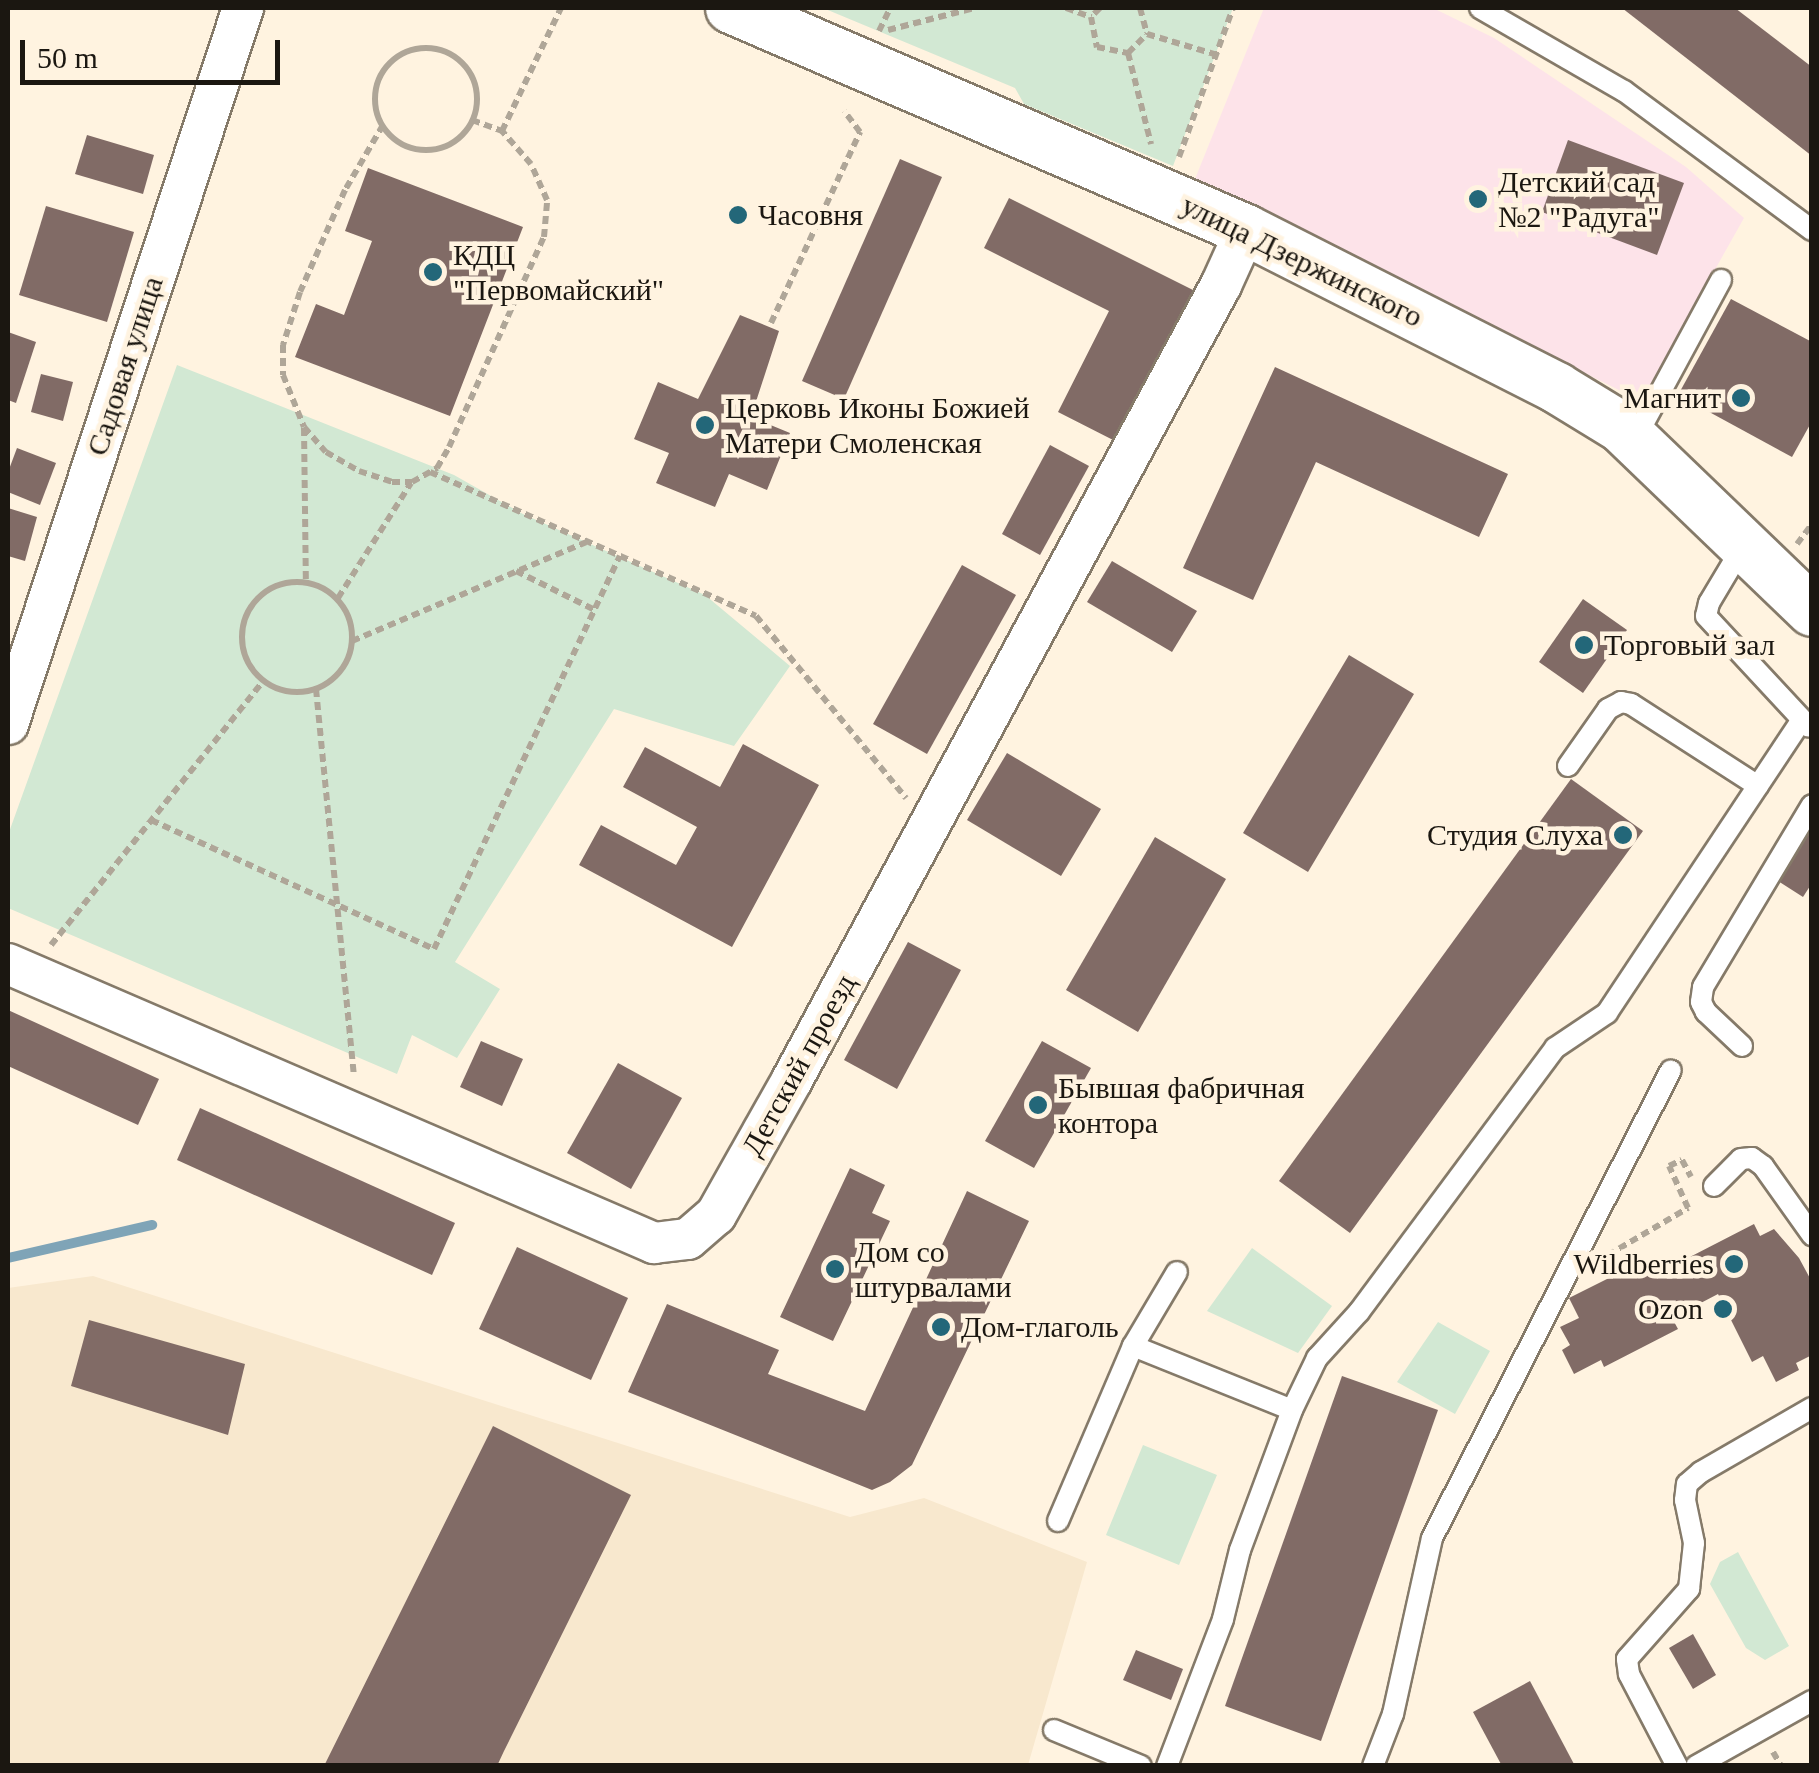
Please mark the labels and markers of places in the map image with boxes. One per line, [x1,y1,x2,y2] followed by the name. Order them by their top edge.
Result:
[1498,164,1659,234] place label: Детский сад №2 "Радуга"
[1467,188,1489,210] marker: Детский сад №2 "Радуга"
[758,197,863,233] place label: Часовня
[727,204,749,226] marker: Часовня
[453,237,664,308] place label: КДЦ "Первомайский"
[422,261,444,283] marker: КДЦ "Первомайский"
[1623,380,1721,416] place label: Магнит
[1730,387,1752,409] marker: Магнит
[725,390,1029,460] place label: Церковь Иконы Божией Матери Смоленская
[694,414,716,436] marker: Церковь Иконы Божией Матери Смоленская
[1604,627,1775,663] place label: Торговый зал
[1573,634,1595,656] marker: Торговый зал
[1427,817,1603,853] place label: Студия Слуха
[1612,824,1634,846] marker: Студия Слуха
[1058,1070,1305,1140] place label: Бывшая фабричная контора
[1027,1094,1049,1116] marker: Бывшая фабричная контора
[855,1234,1011,1304] place label: Дом со штурвалами
[1574,1246,1714,1282] place label: Wildberries
[1723,1253,1745,1275] marker: Wildberries
[824,1258,846,1280] marker: Дом со штурвалами
[1638,1291,1703,1327] place label: Ozon
[1712,1298,1734,1320] marker: Ozon
[961,1309,1119,1345] place label: Дом-глаголь
[930,1316,952,1338] marker: Дом-глаголь

